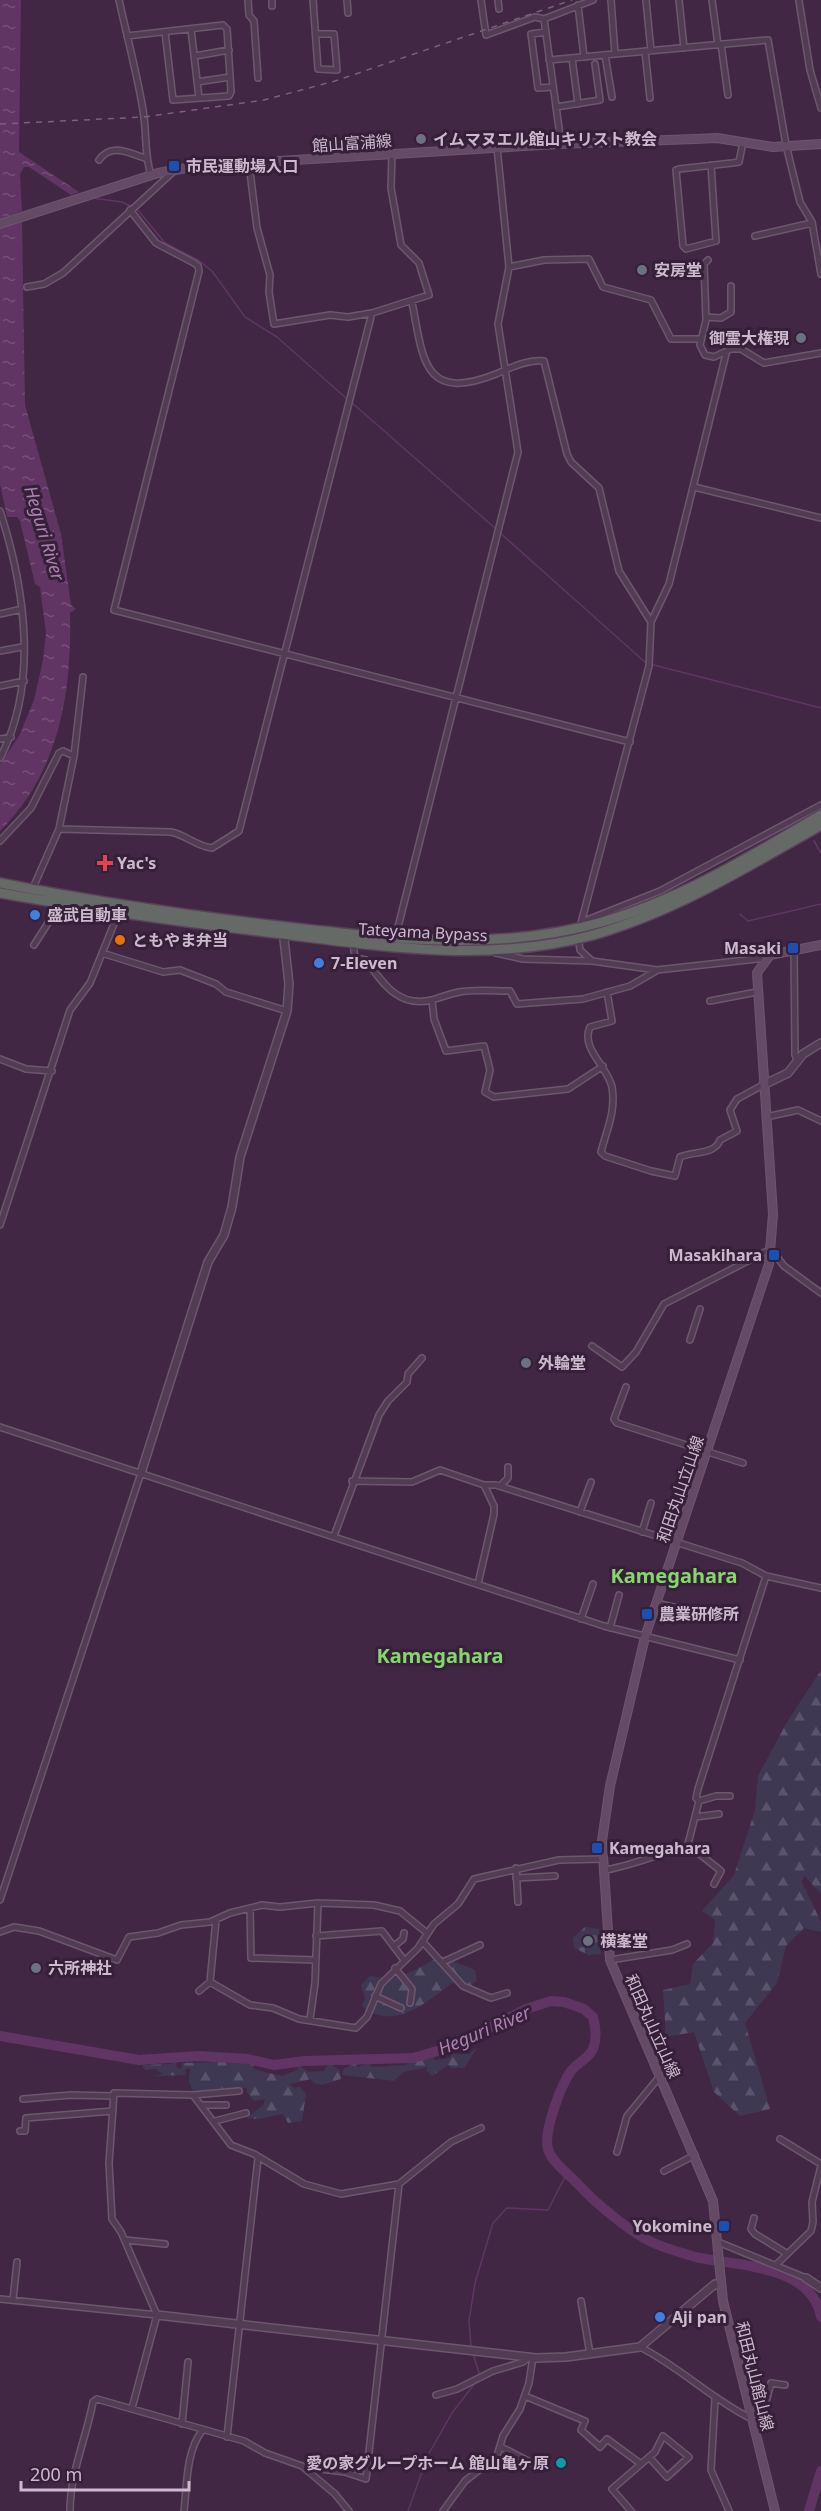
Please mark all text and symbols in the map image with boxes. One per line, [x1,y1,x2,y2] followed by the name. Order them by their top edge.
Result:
[433,128,657,150] place label: イムマヌエル館山キリスト教会
[311,129,393,157] street label: 館山富浦線
[414,132,428,146] marker: イムマヌエル館山キリスト教会
[186,155,298,177] place label: 市民運動場入口
[167,159,181,173] marker: 市民運動場入口
[654,259,702,281] place label: 安房堂
[635,263,649,277] marker: 安房堂
[709,327,789,349] place label: 御霊大権現
[794,331,808,345] marker: 御霊大権現
[19,483,71,584] water label: Heguri River
[117,852,156,874] place label: Yac's
[98,856,112,870] marker: Yac's
[47,904,127,926] place label: 盛武自動車
[28,908,42,922] marker: 盛武自動車
[358,918,488,946] street label: Tateyama Bypass
[132,929,228,951] place label: ともやま弁当
[113,933,127,947] marker: ともやま弁当
[724,937,781,959] place label: Masaki
[786,941,800,955] marker: Masaki
[331,952,397,974] place label: 7-Eleven
[312,956,326,970] marker: 7-Eleven
[669,1244,762,1266] place label: Masakihara
[767,1248,781,1262] marker: Masakihara
[538,1352,586,1374] place label: 外輪堂
[519,1356,533,1370] marker: 外輪堂
[651,1432,709,1546] street label: 和田丸山立山線
[611,1562,737,1589] district label: Kamegahara
[659,1603,739,1625] place label: 農業研修所
[640,1607,654,1621] marker: 農業研修所
[377,1642,503,1669] district label: Kamegahara
[609,1837,710,1859] place label: Kamegahara
[590,1841,604,1855] marker: Kamegahara
[600,1930,648,1952] place label: 横峯堂
[581,1934,595,1948] marker: 横峯堂
[48,1957,112,1979] place label: 六所神社
[29,1961,43,1975] marker: 六所神社
[620,1970,686,2082] street label: 和田丸山立山線
[434,1999,535,2060] water label: Heguri River
[633,2215,712,2237] place label: Yokomine
[717,2219,731,2233] marker: Yokomine
[672,2306,727,2328] place label: Aji pan
[653,2310,667,2324] marker: Aji pan
[731,2319,779,2433] street label: 和田丸山館山線
[306,2452,549,2474] place label: 愛の家グループホーム 館山亀ヶ原
[21,2454,189,2492] scale bar
[554,2456,568,2470] marker: 愛の家グループホーム 館山亀ヶ原
[30,2462,82,2486] text: 200 m

